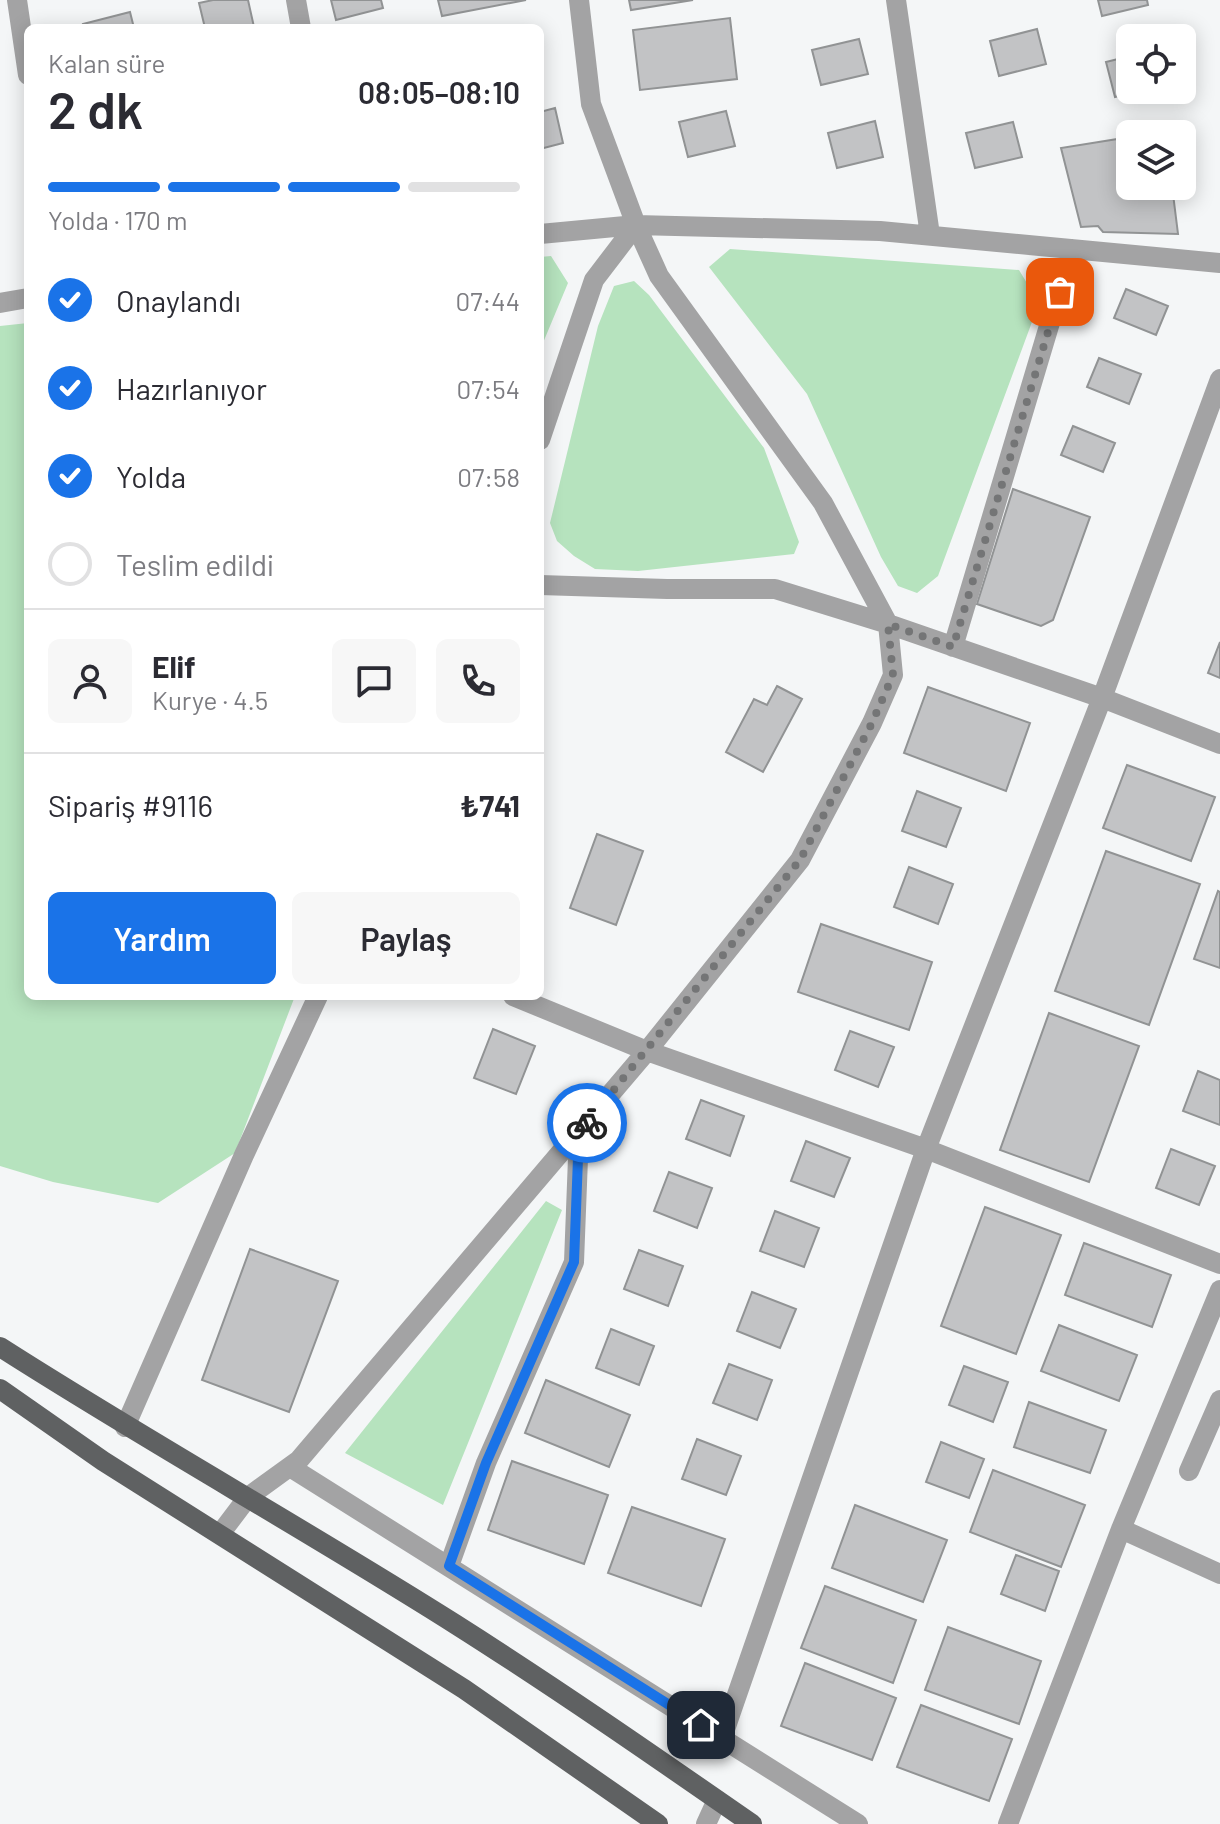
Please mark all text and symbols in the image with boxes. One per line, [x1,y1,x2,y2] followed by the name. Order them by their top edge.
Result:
[1116,24,1196,200] map controls
[1116,24,1196,104] button: locate
[48,47,165,78] text: Kalan süre
[358,74,520,110] text: 08:05–08:10
[48,77,143,139] text: 2 dk
[1116,120,1196,200] button: layers
[48,204,187,235] text: Yolda · 170 m
[1026,258,1094,326] pin
[1038,270,1082,314] icon: bag
[48,278,92,322] icon: check
[116,282,241,318] text: Onaylandı
[456,285,520,316] text: 07:44
[48,366,92,410] icon: check
[116,370,267,406] text: Hazırlanıyor
[457,373,520,404] text: 07:54
[48,454,92,498] icon: check
[116,458,186,494] text: Yolda
[457,461,520,492] text: 07:58
[116,546,274,582] text: Teslim edildi
[48,639,132,723] button: person
[332,639,416,723] button: chat
[436,639,520,723] button: phone
[152,648,196,684] text: Elif
[152,684,268,715] text: Kurye · 4.5
[48,787,213,823] text: Sipariş #9116
[460,787,520,823] text: ₺741
[48,892,276,984] button: Yardım
[292,892,520,984] button: Paylaş
[547,1083,627,1163] courier
[565,1101,609,1145] icon: bike
[667,1691,735,1759] pin
[679,1703,723,1747] icon: home

